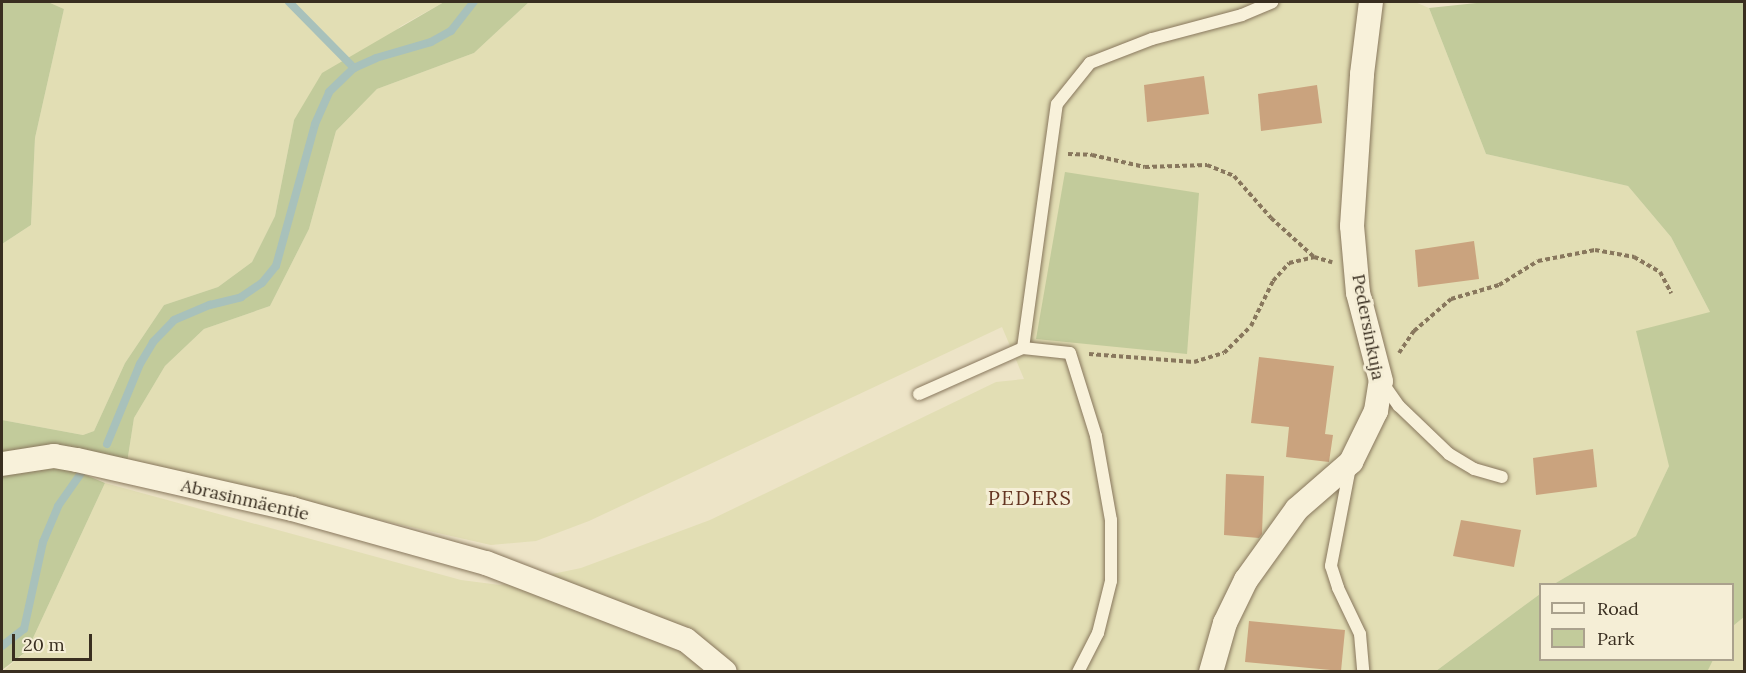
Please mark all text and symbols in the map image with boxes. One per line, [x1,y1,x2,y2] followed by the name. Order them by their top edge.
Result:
[1347,272,1389,382] street label: Pedersinkuja
[179,475,311,525] street label: Abrasinmäentie
[988,485,1072,509] district label: PEDERS
[1539,583,1734,661] legend
[1597,597,1639,620] text: Road
[15,622,94,660] scale bar
[1597,627,1634,650] text: Park
[23,633,65,656] text: 20 m

